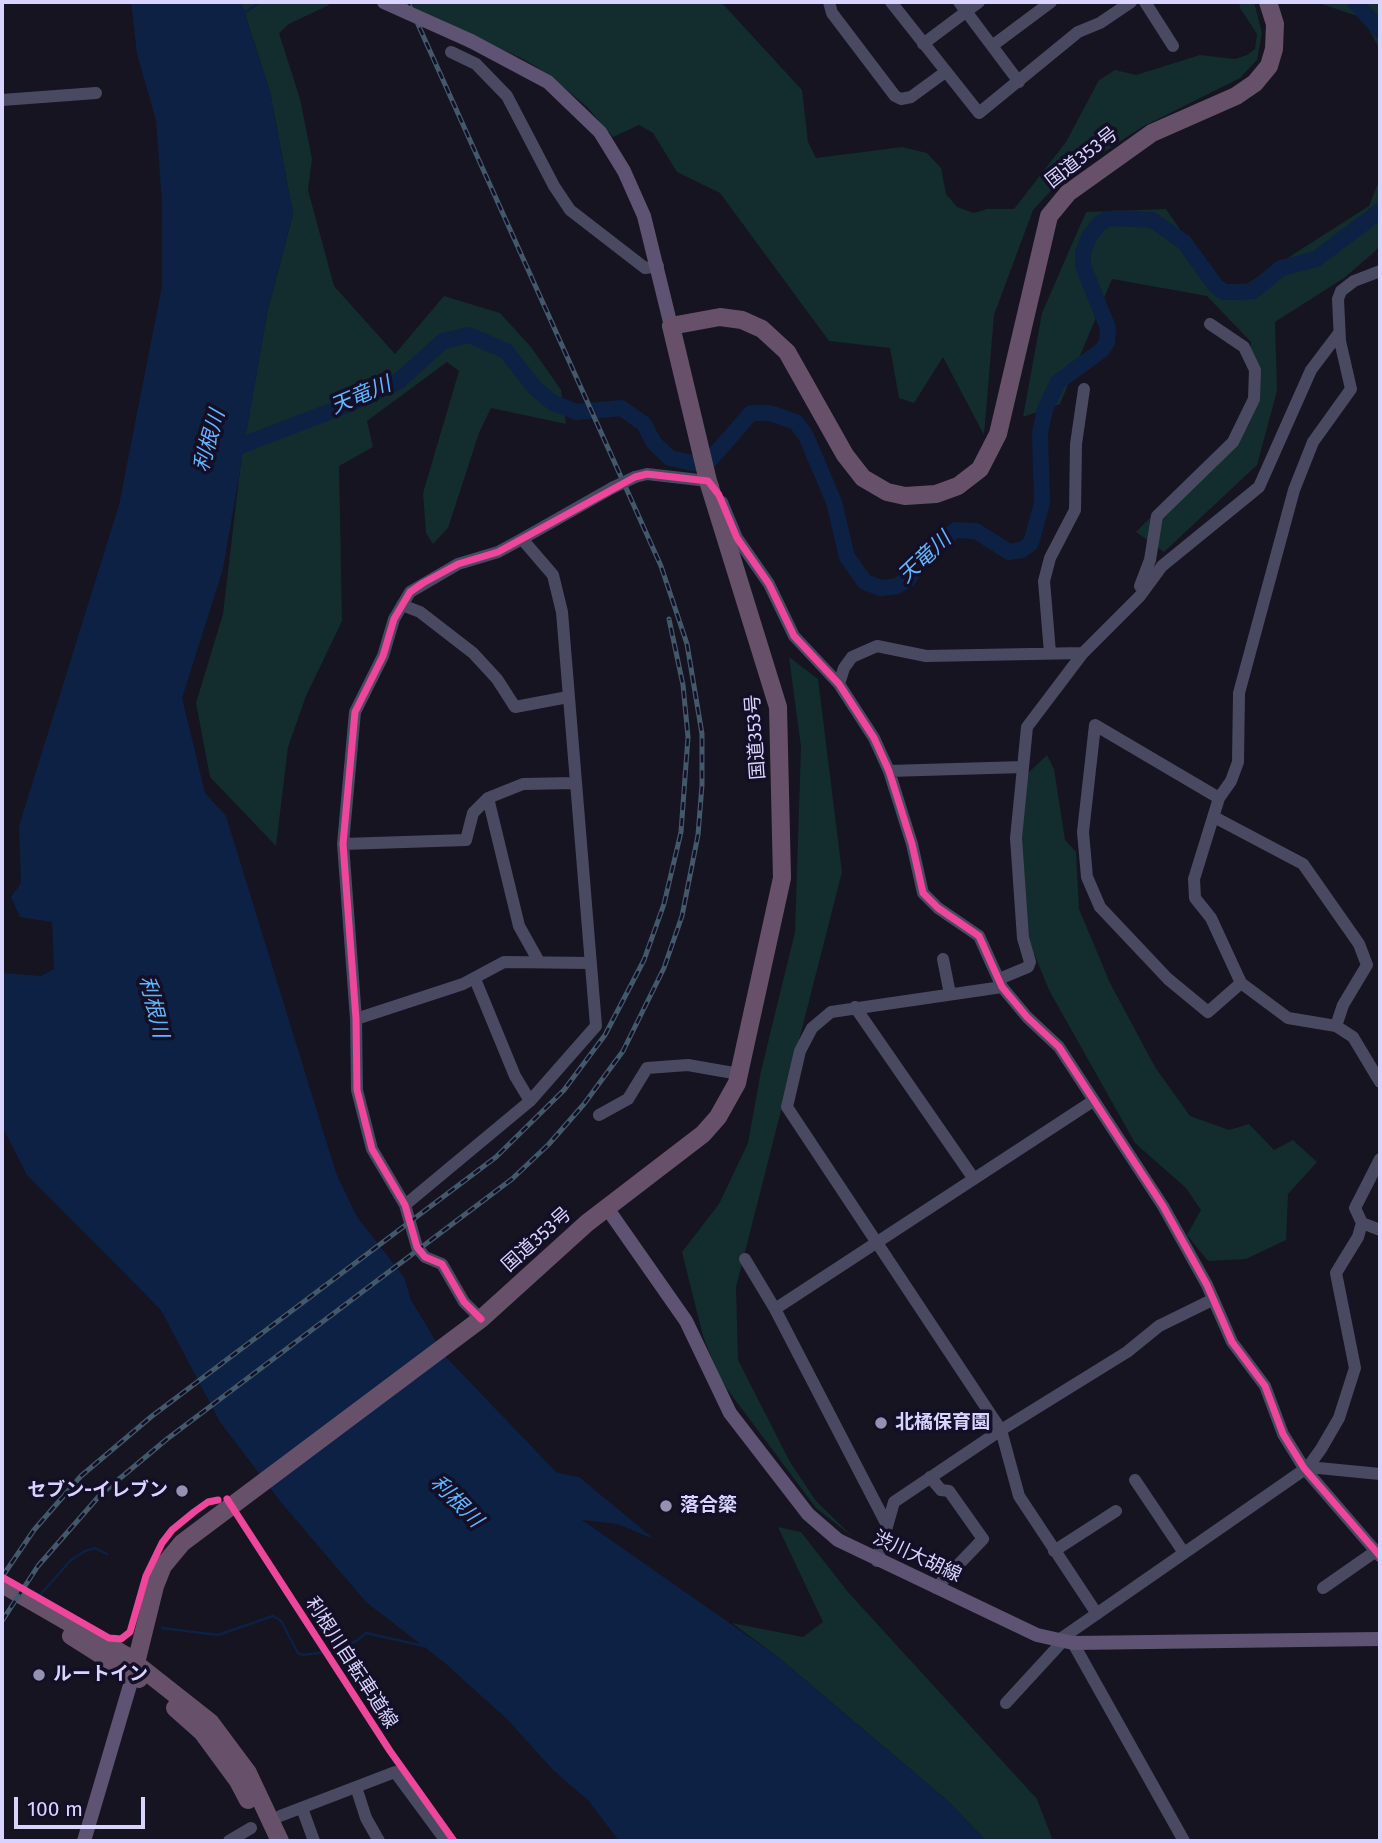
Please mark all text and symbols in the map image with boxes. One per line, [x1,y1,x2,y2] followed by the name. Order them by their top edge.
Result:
[1041,123,1123,193] street label: 国道353号
[327,372,395,420] water label: 天竜川
[189,407,231,475] water label: 利根川
[893,527,957,589] water label: 天竜川
[742,694,770,780] street label: 国道353号
[133,973,173,1041] water label: 利根川
[498,1203,576,1277] street label: 国道353号
[895,1412,990,1434] place label: 北橘保育園
[873,1415,889,1431] marker: 北橘保育園
[425,1471,487,1533] water label: 利根川
[27,1480,168,1502] place label: セブン-イレブン
[174,1483,190,1499] marker: セブン-イレブン
[680,1495,737,1517] place label: 落合簗
[658,1498,674,1514] marker: 落合簗
[869,1527,965,1587] street label: 渋川大胡線
[300,1593,402,1733] street label: 利根川自転車道線
[53,1664,148,1686] place label: ルートイン
[31,1667,47,1683] marker: ルートイン
[18,1784,149,1828] scale bar
[27,1796,83,1822] text: 100 m

